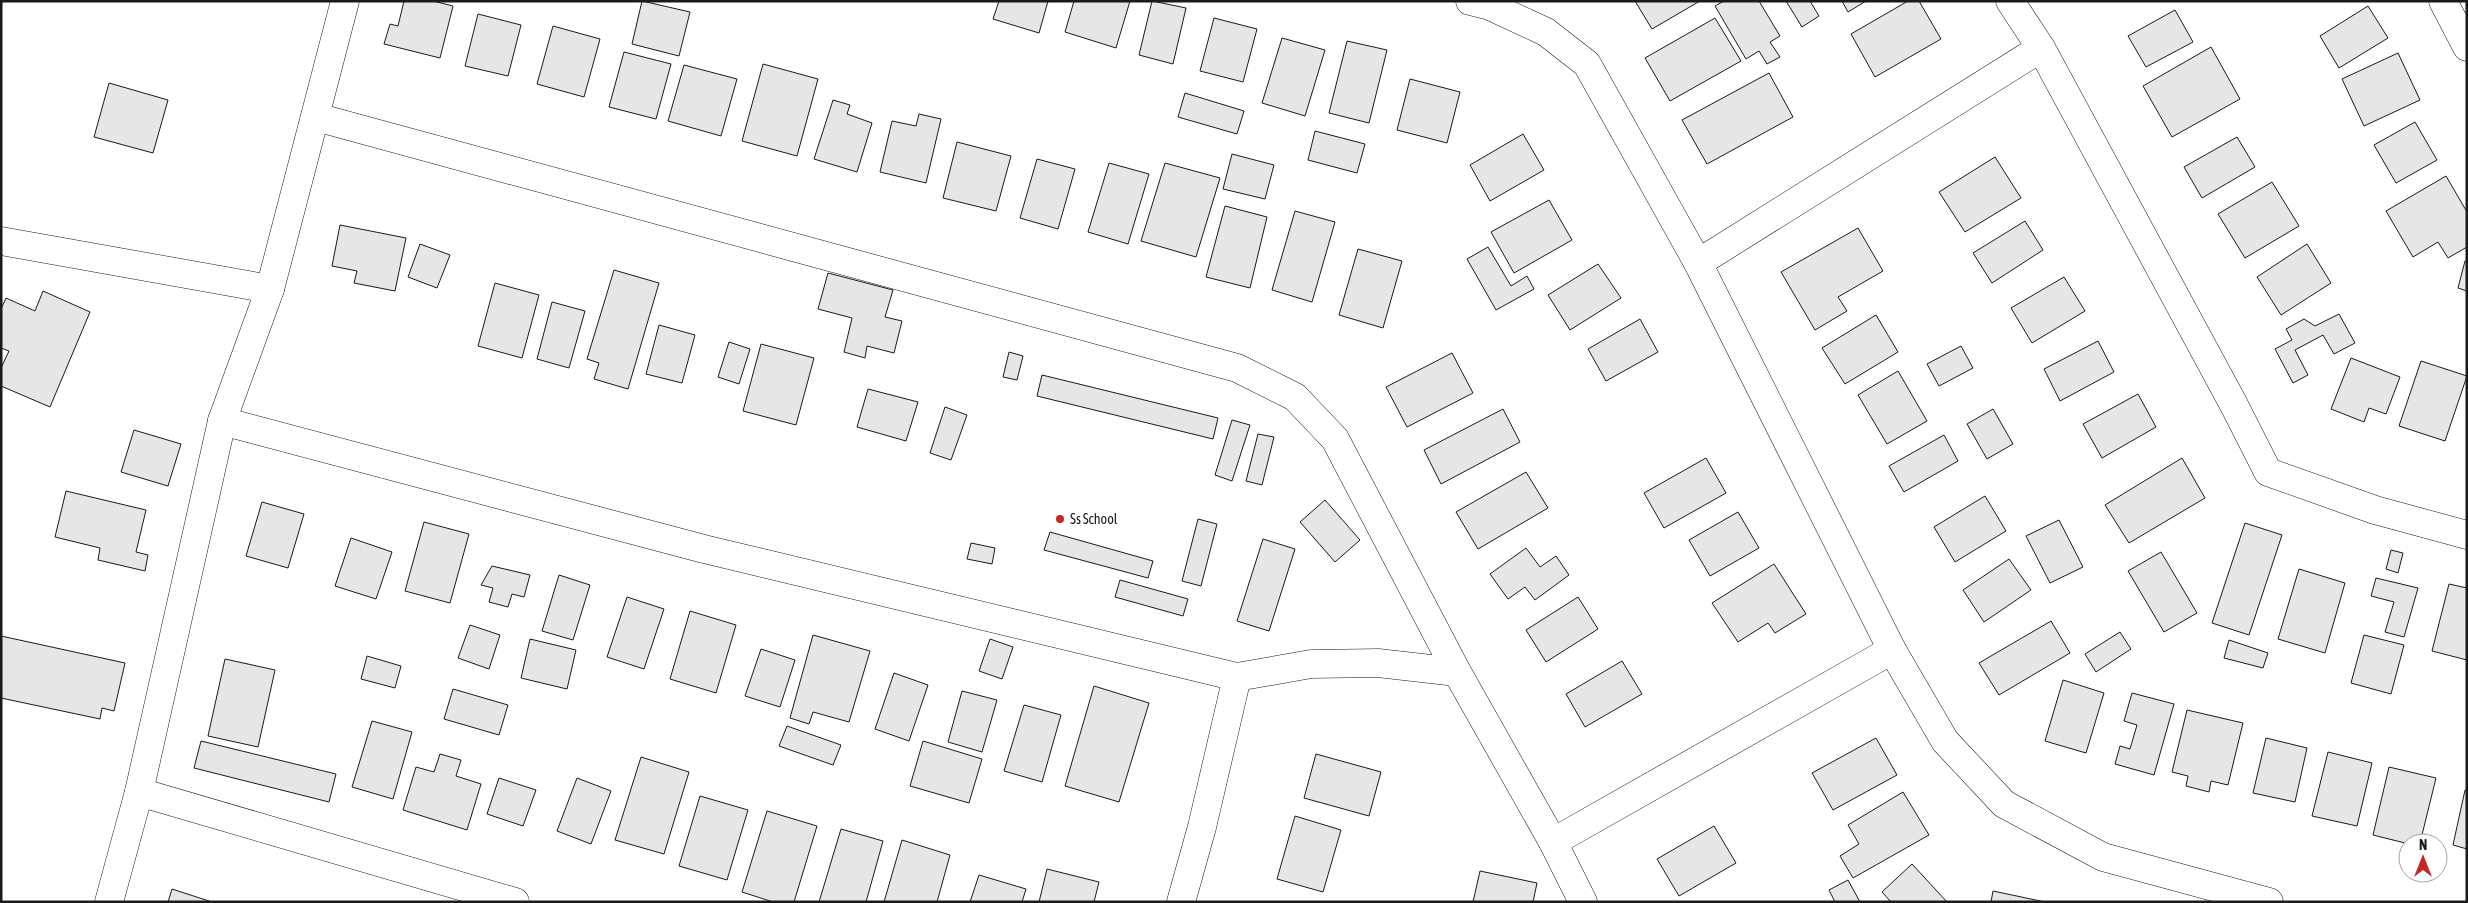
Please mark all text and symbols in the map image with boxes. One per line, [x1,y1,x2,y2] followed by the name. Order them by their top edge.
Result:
[1070,511,1118,527] place label: Ss School
[1054,513,1066,525] marker: Ss School
[2398,833,2448,883] north arrow
[2419,837,2427,853] text: N

